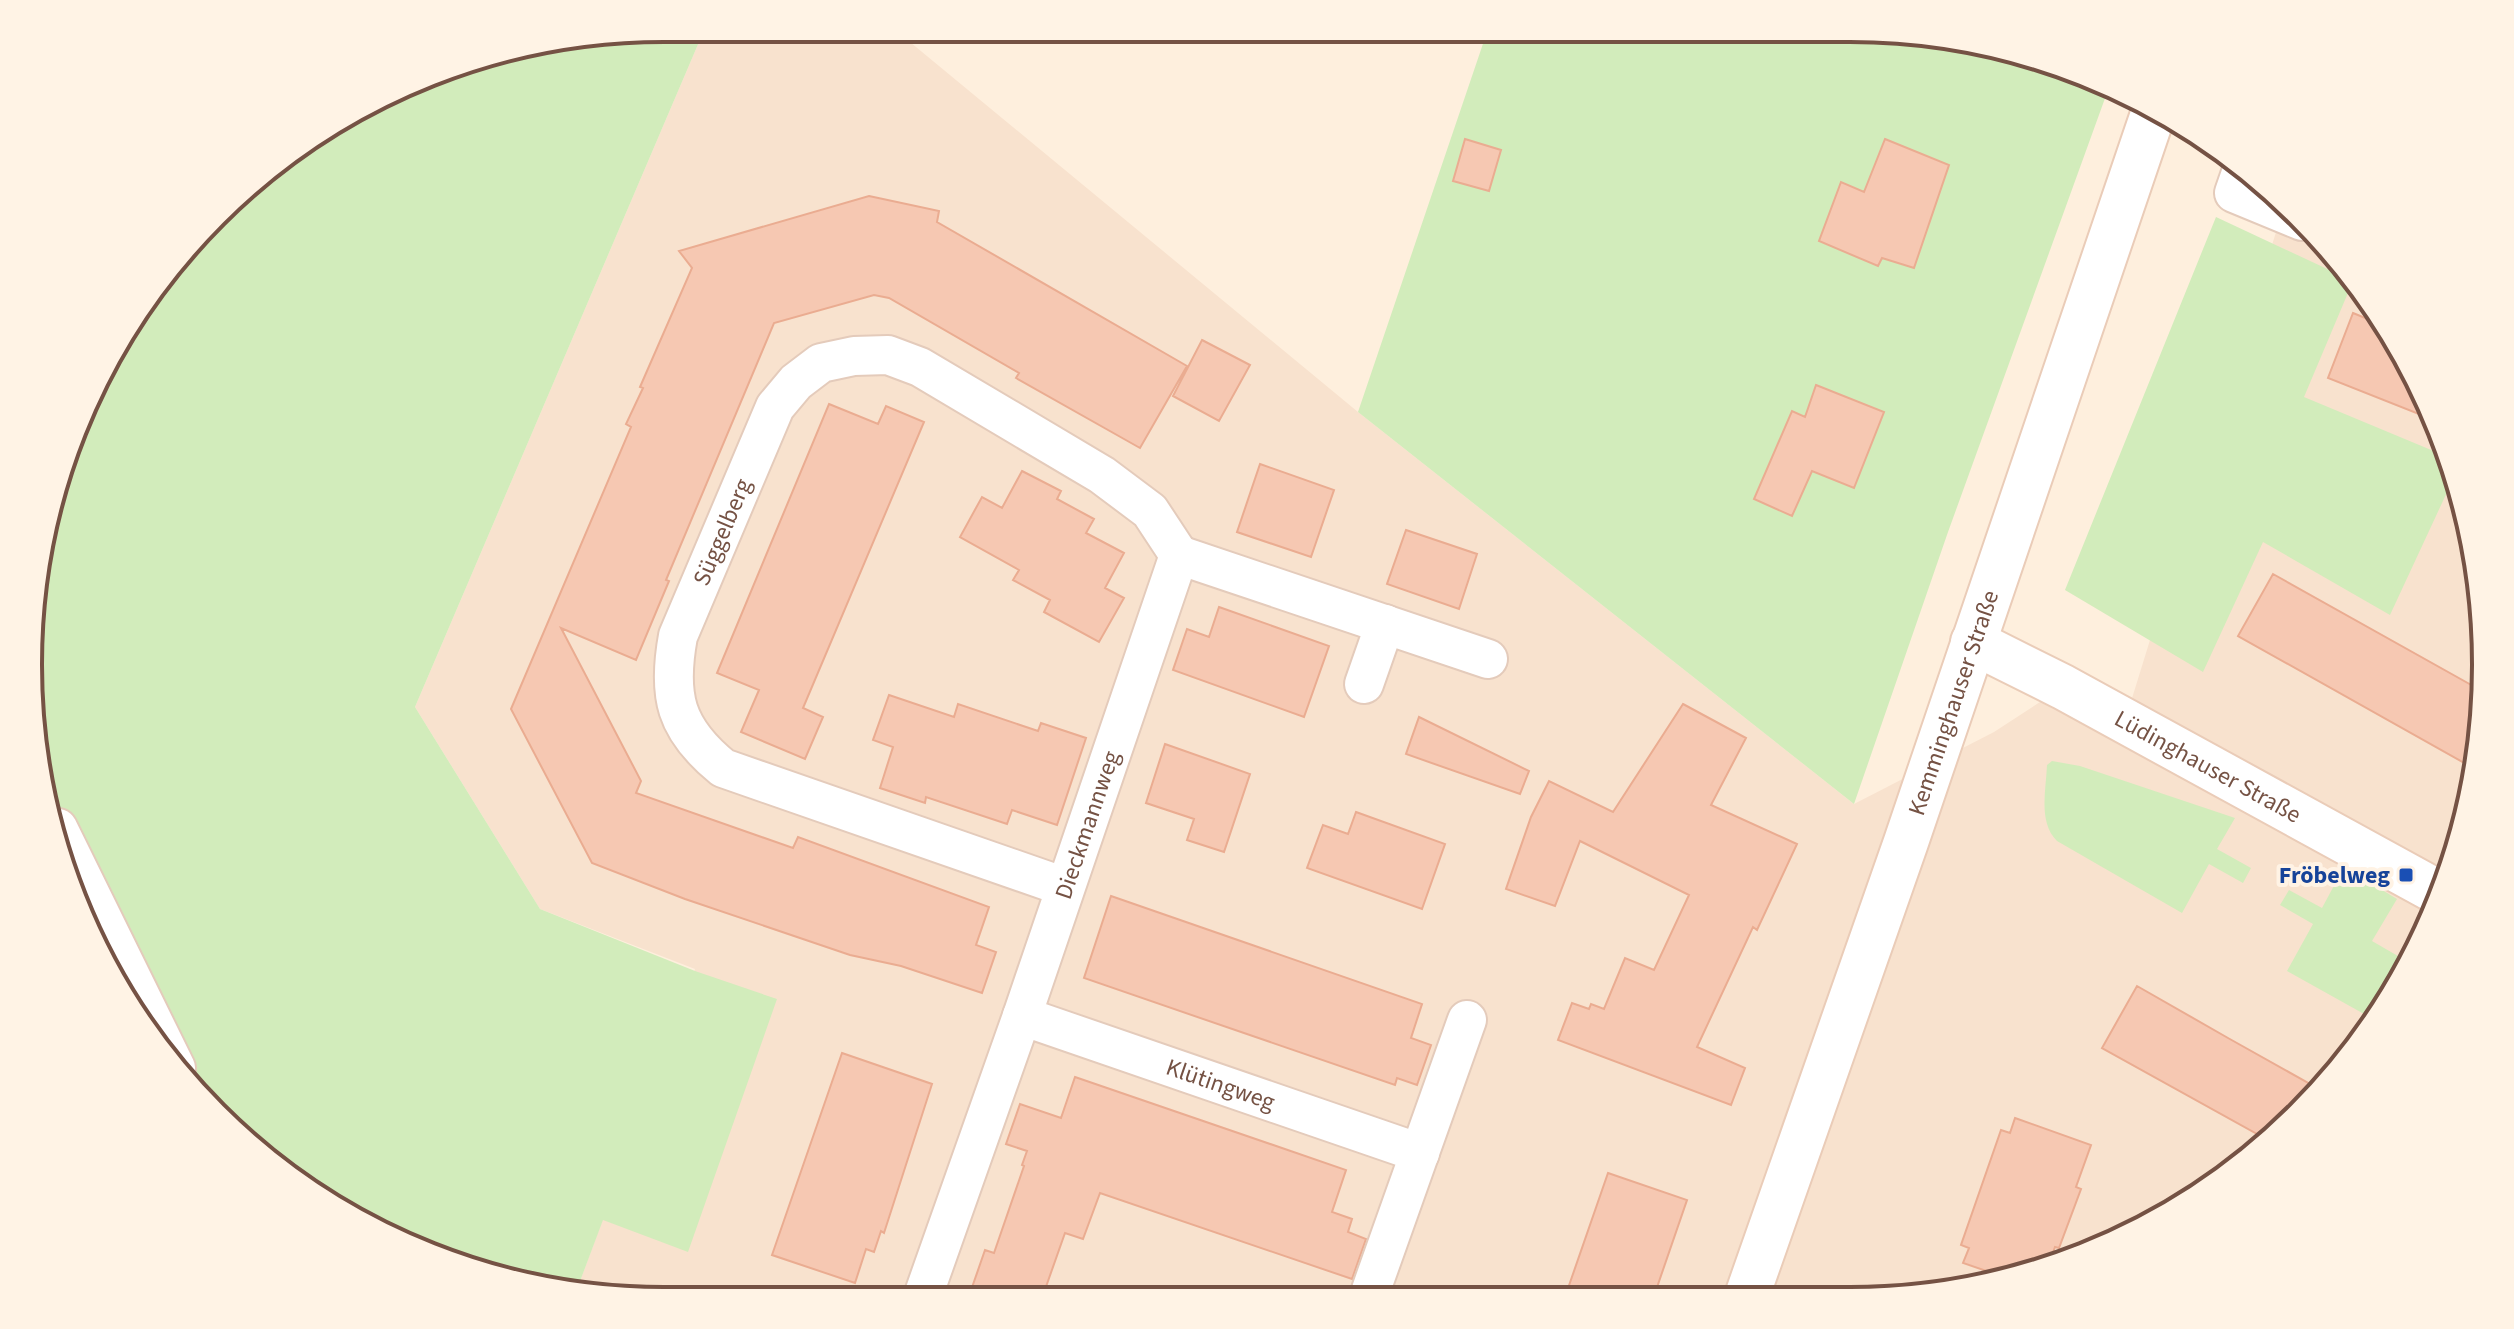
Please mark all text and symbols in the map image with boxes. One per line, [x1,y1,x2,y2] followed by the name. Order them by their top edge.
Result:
[684,473,760,591] street label: Süggelberg
[1899,585,2008,820] street label: Kemminghauser Straße
[2108,701,2308,832] street label: Lüdinghauser Straße
[1046,746,1129,904] street label: Dieckmannweg
[2279,858,2390,893] place label: Fröbelweg
[2397,866,2415,884] marker: Fröbelweg
[1161,1049,1280,1119] street label: Klütingweg

